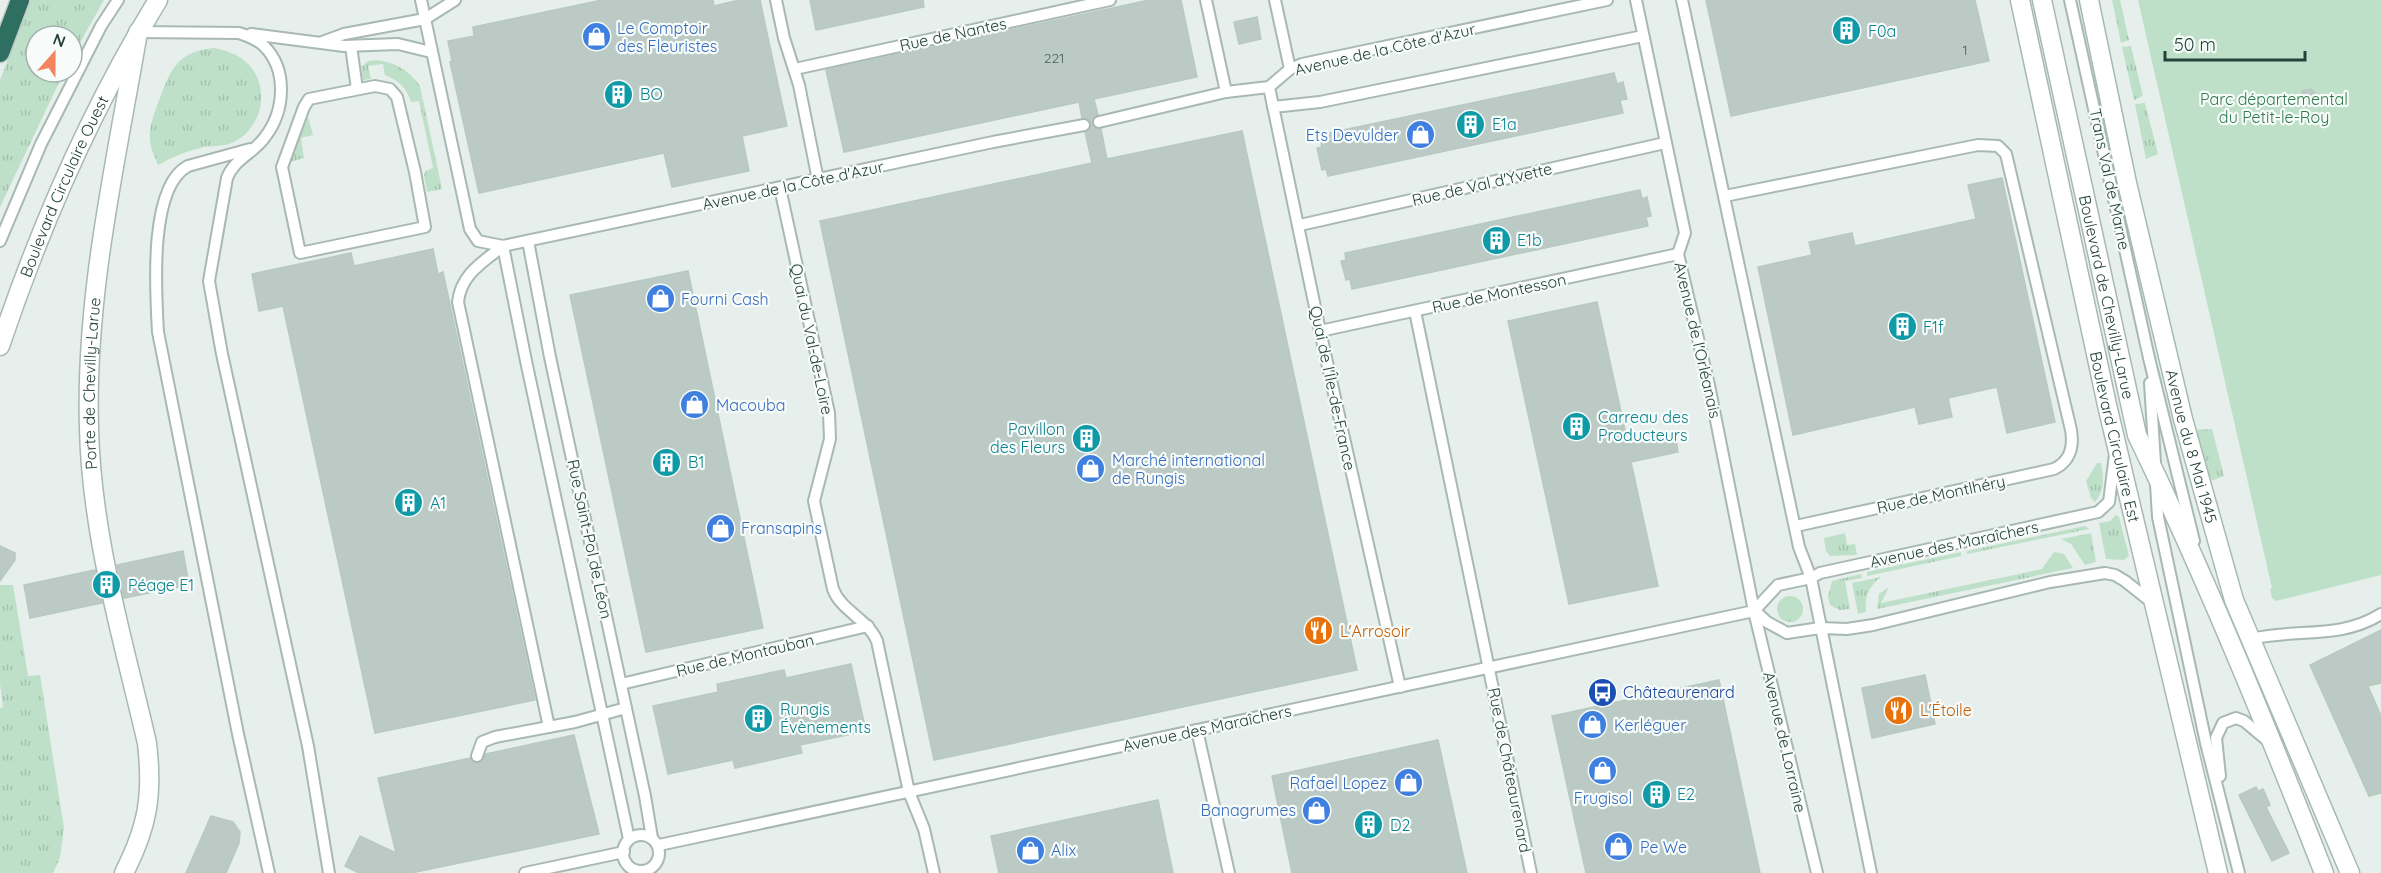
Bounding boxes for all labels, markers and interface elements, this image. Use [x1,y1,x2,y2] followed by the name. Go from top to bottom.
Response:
[898,13,1008,55] street label: Rue de Nantes
[1831,15,1863,47] building icon: F0a
[617,18,717,56] place label: Le Comptoir des Fleuristes
[1293,18,1477,80] street label: Avenue de la Côte d'Azur
[580,21,612,53] shop icon: Le Comptoir des Fleuristes
[1868,21,1896,41] place label: F0a
[24,24,84,84] north arrow
[2165,24,2304,62] scale bar
[50,29,68,51] text: N
[2174,33,2216,56] text: 50 m
[1962,41,1968,59] house number: 1
[1044,49,1064,67] house number: 221
[603,78,635,110] building icon: BO
[640,84,663,104] place label: BO
[2200,89,2348,127] park label: Parc départemental du Petit-le-Roy
[15,92,112,280] street label: Boulevard Circulaire Ouest
[2085,106,2135,252] street label: Trans Val de Marne
[1455,108,1487,140] building icon: E1a
[1492,114,1517,134] place label: E1a
[1404,119,1436,151] shop icon: Ets Devulder
[1306,125,1399,145] place label: Ets Devulder
[701,156,885,214] street label: Avenue de la Côte d'Azur
[1410,158,1554,210] street label: Rue de Val d'Yvette
[2075,193,2139,401] street label: Boulevard de Chevilly-Larue
[1480,224,1512,256] building icon: E1b
[1517,230,1542,250] place label: E1b
[1670,260,1726,420] street label: Avenue de l'Orléanais
[786,262,838,416] street label: Quai du Val-de-Loire
[1430,269,1568,317] street label: Rue de Montesson
[644,283,676,315] shop icon: Fourni Cash
[681,289,769,309] place label: Fourni Cash
[79,296,105,470] street label: Porte de Chevilly-Larue
[1306,304,1360,472] street label: Quai de l'Île-de-France
[1886,311,1918,343] building icon: F1f
[1923,317,1944,337] place label: F1f
[2086,349,2144,524] street label: Boulevard Circulaire Est
[2162,367,2222,525] street label: Avenue du 8 Mai 1945
[679,389,711,421] shop icon: Macouba
[716,395,785,415] place label: Macouba
[1598,407,1688,445] place label: Carreau des Producteurs
[1561,410,1593,442] building icon: Carreau des Producteurs
[990,419,1065,457] place label: Pavillon des Fleurs
[1070,422,1102,454] building icon: Pavillon des Fleurs
[651,446,683,478] building icon: B1
[1112,450,1265,488] place label: Marché international de Rungis
[688,452,704,472] place label: B1
[1075,453,1107,485] shop icon: Marché international de Rungis
[563,457,617,621] street label: Rue Saint-Pol de Léon
[1875,471,2007,517] street label: Rue de Montlhéry
[393,487,425,519] building icon: A1
[430,493,446,513] place label: A1
[704,512,736,544] shop icon: Fransapins
[1868,516,2040,572] street label: Avenue des Maraîchers
[741,518,822,538] place label: Fransapins
[91,569,123,601] building icon: Péage E1
[128,575,194,595] place label: Péage E1
[1303,615,1335,647] restaurant icon: L'Arrosoir
[1340,621,1410,641] place label: L'Arrosoir
[674,629,816,681] street label: Rue de Montauban
[1759,670,1811,814] street label: Avenue de Lorraine
[1586,676,1618,708] bus stop icon: Châteaurenard
[1623,682,1735,702] place label: Châteaurenard
[1484,686,1536,854] street label: Rue de Châteaurenard
[1883,694,1915,726] restaurant icon: L'Étoile
[780,699,871,737] place label: Rungis Évènements
[1121,700,1293,756] street label: Avenue des Maraîchers
[1920,700,1972,720] place label: L'Étoile
[743,702,775,734] building icon: Rungis Évènements
[1577,709,1609,741] shop icon: Kerléguer
[1614,715,1686,735] place label: Kerléguer
[1587,754,1619,786] shop icon: Frugisol
[1392,767,1424,799] shop icon: Rafael Lopez
[1289,773,1387,793] place label: Rafael Lopez
[1640,778,1672,810] building icon: E2
[1677,784,1695,804] place label: E2
[1574,788,1632,808] place label: Frugisol
[1301,794,1333,826] shop icon: Banagrumes
[1201,800,1296,820] place label: Banagrumes
[1353,809,1385,841] building icon: D2
[1390,815,1411,835] place label: D2
[1603,831,1635,863] shop icon: Pe We
[1014,834,1046,866] shop icon: Alix
[1640,837,1687,857] place label: Pe We
[1051,840,1076,860] place label: Alix

